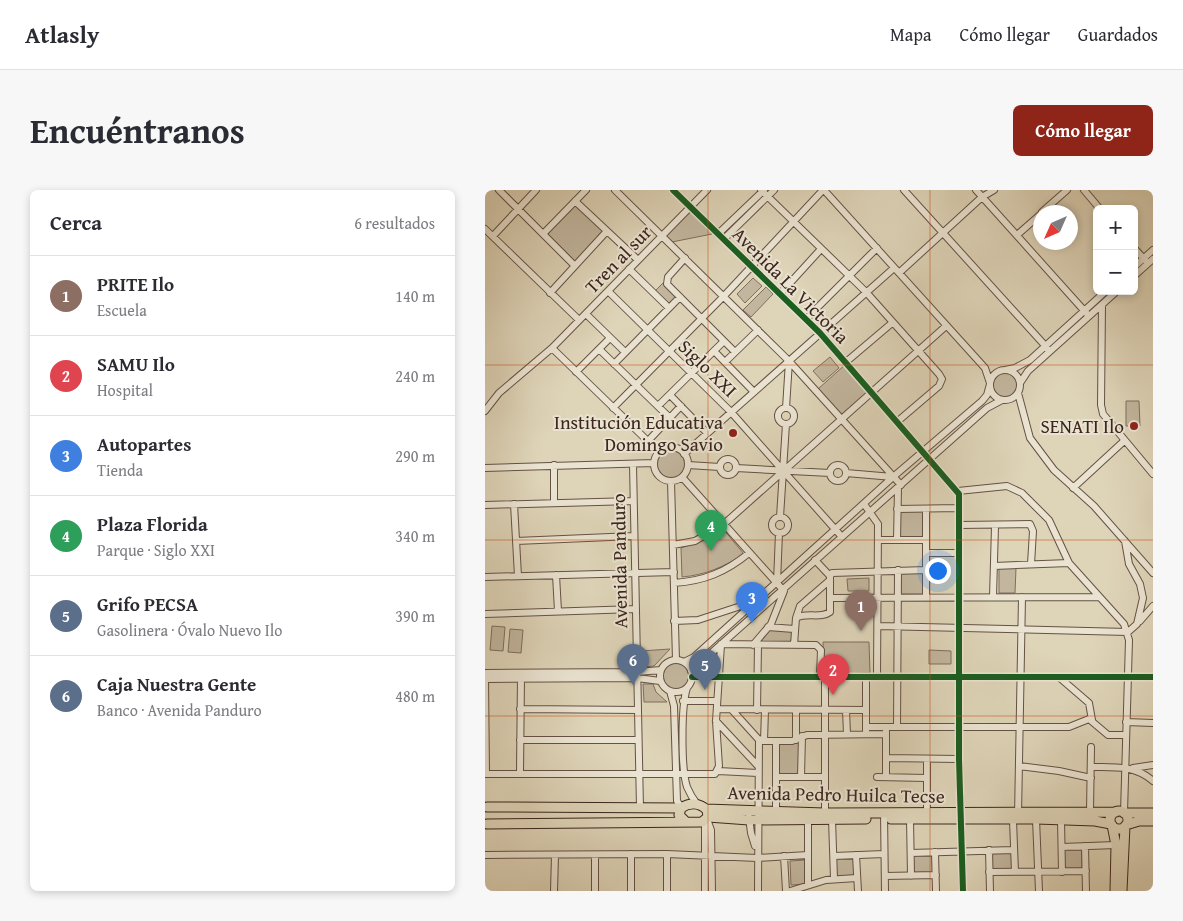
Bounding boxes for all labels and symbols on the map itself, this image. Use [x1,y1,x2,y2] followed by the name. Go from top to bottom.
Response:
[1033,205,1078,250] north arrow
[578,218,658,300] street label: Tren al sur
[726,220,856,350] street label: Avenida La Victoria
[672,333,744,403] street label: Siglo XXI
[554,408,723,458] place label: Institución Educativa Domingo Savio
[1041,412,1124,440] place label: SENATI Ilo
[1128,420,1140,432] marker: SENATI Ilo
[727,427,739,439] marker: Institución Educativa Domingo Savio
[604,493,634,629] street label: Avenida Panduro
[695,510,727,551] pin: 4
[925,558,951,584] your location
[736,582,768,623] pin: 3
[845,590,877,631] pin: 1
[617,644,649,685] pin: 6
[689,649,721,690] pin: 5
[817,654,849,695] pin: 2
[727,778,945,810] street label: Avenida Pedro Huilca Tecse

